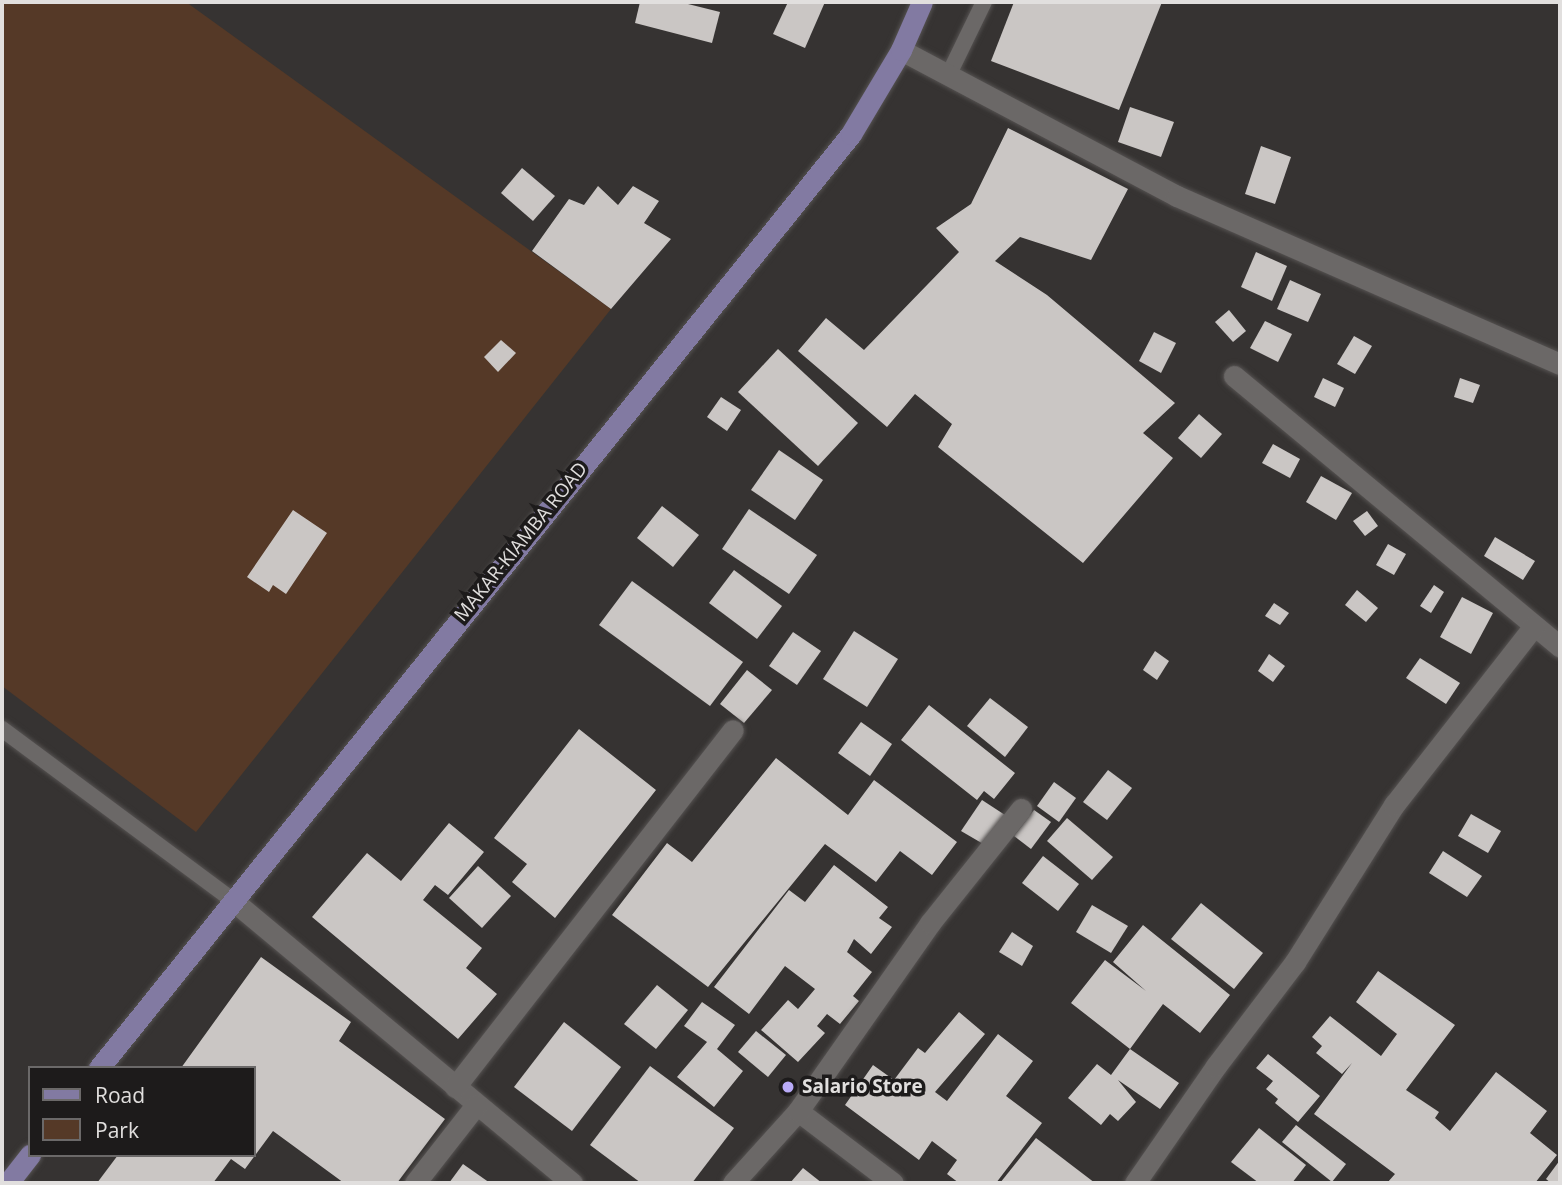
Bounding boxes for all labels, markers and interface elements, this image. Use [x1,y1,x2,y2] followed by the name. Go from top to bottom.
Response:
[450,458,592,626] street label: MAKAR-KIAMBA ROAD
[28,1066,256,1157] legend
[802,1076,923,1098] place label: Salario Store
[780,1079,796,1095] marker: Salario Store
[95,1081,145,1109] text: Road
[95,1116,139,1144] text: Park

